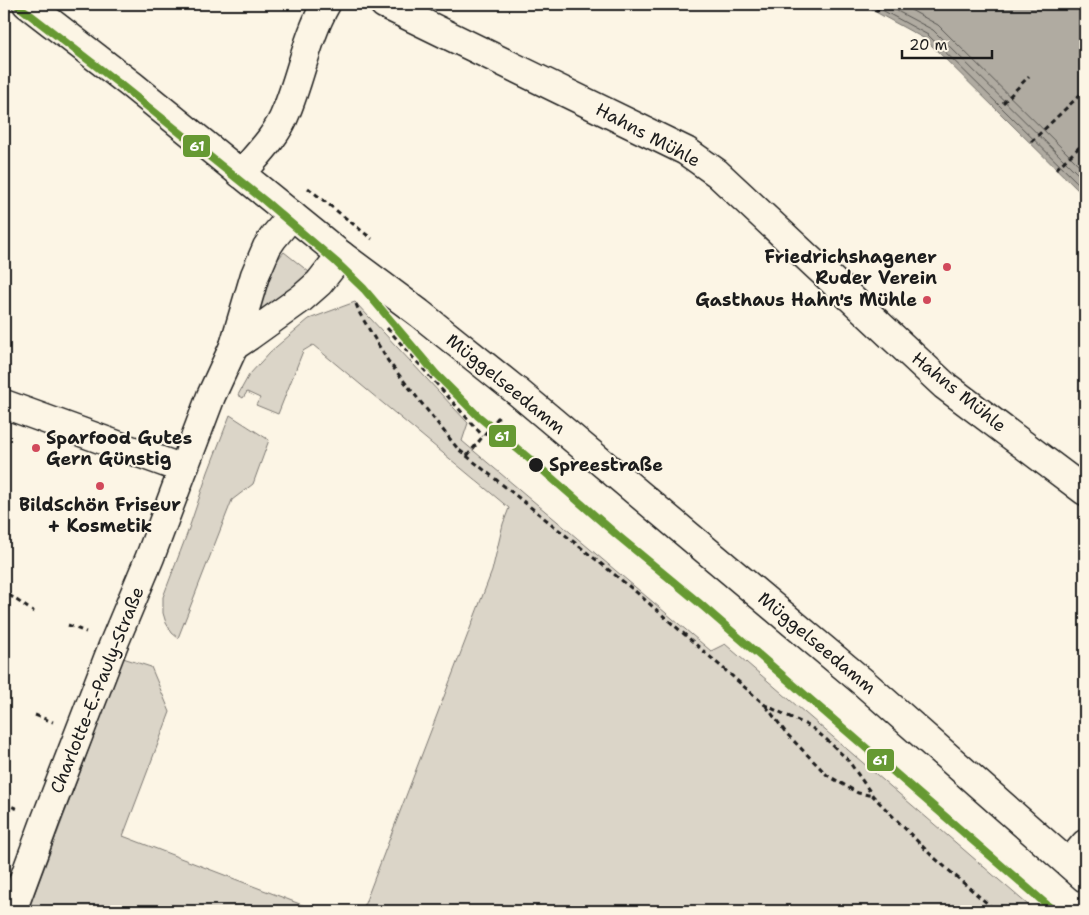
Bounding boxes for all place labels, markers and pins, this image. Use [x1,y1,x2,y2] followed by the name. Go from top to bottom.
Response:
[764,245,937,290] place label: Friedrichshagener Ruder Verein
[941,261,953,273] marker: Friedrichshagener Ruder Verein
[695,288,917,312] place label: Gasthaus Hahn's Mühle
[921,294,933,306] marker: Gasthaus Hahn's Mühle
[46,426,192,471] place label: Sparfood Gutes Gern Günstig
[30,442,42,454] marker: Sparfood Gutes Gern Günstig
[549,453,663,477] place label: Spreestraße
[527,456,545,474] marker: Spreestraße
[94,480,106,492] marker: BildSchön Friseur + Kosmetik
[19,493,181,538] place label: BildSchön Friseur + Kosmetik

